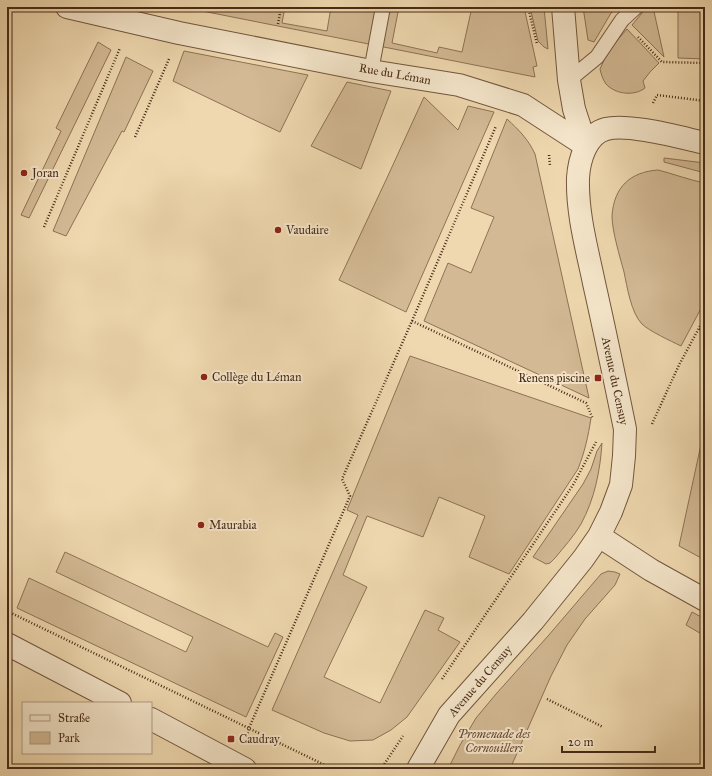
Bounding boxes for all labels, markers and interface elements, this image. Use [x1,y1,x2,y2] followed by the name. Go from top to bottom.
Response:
[358,61,433,87] street label: Rue du Léman
[30,166,59,181] place label: Joran
[19,168,29,178] marker: Joran
[285,223,329,237] place label: Vaudaire
[273,225,283,235] marker: Vaudaire
[599,335,631,427] street label: Avenue du Censuy
[212,370,302,385] place label: Collège du Léman
[518,371,590,385] place label: Renens piscine
[199,372,209,382] marker: Collège du Léman
[593,373,603,383] marker: Renens piscine
[209,518,257,532] place label: Maurabia
[196,520,206,530] marker: Maurabia
[445,642,515,720] street label: Avenue du Censuy
[22,702,152,754] legend
[58,711,90,725] text: Straße
[458,727,531,755] park label: Promenade des Cornouillers
[562,728,655,754] scale bar
[58,731,80,745] text: Park
[239,732,280,746] place label: Caudray
[226,734,236,744] marker: Caudray
[568,735,594,749] text: 20 m

